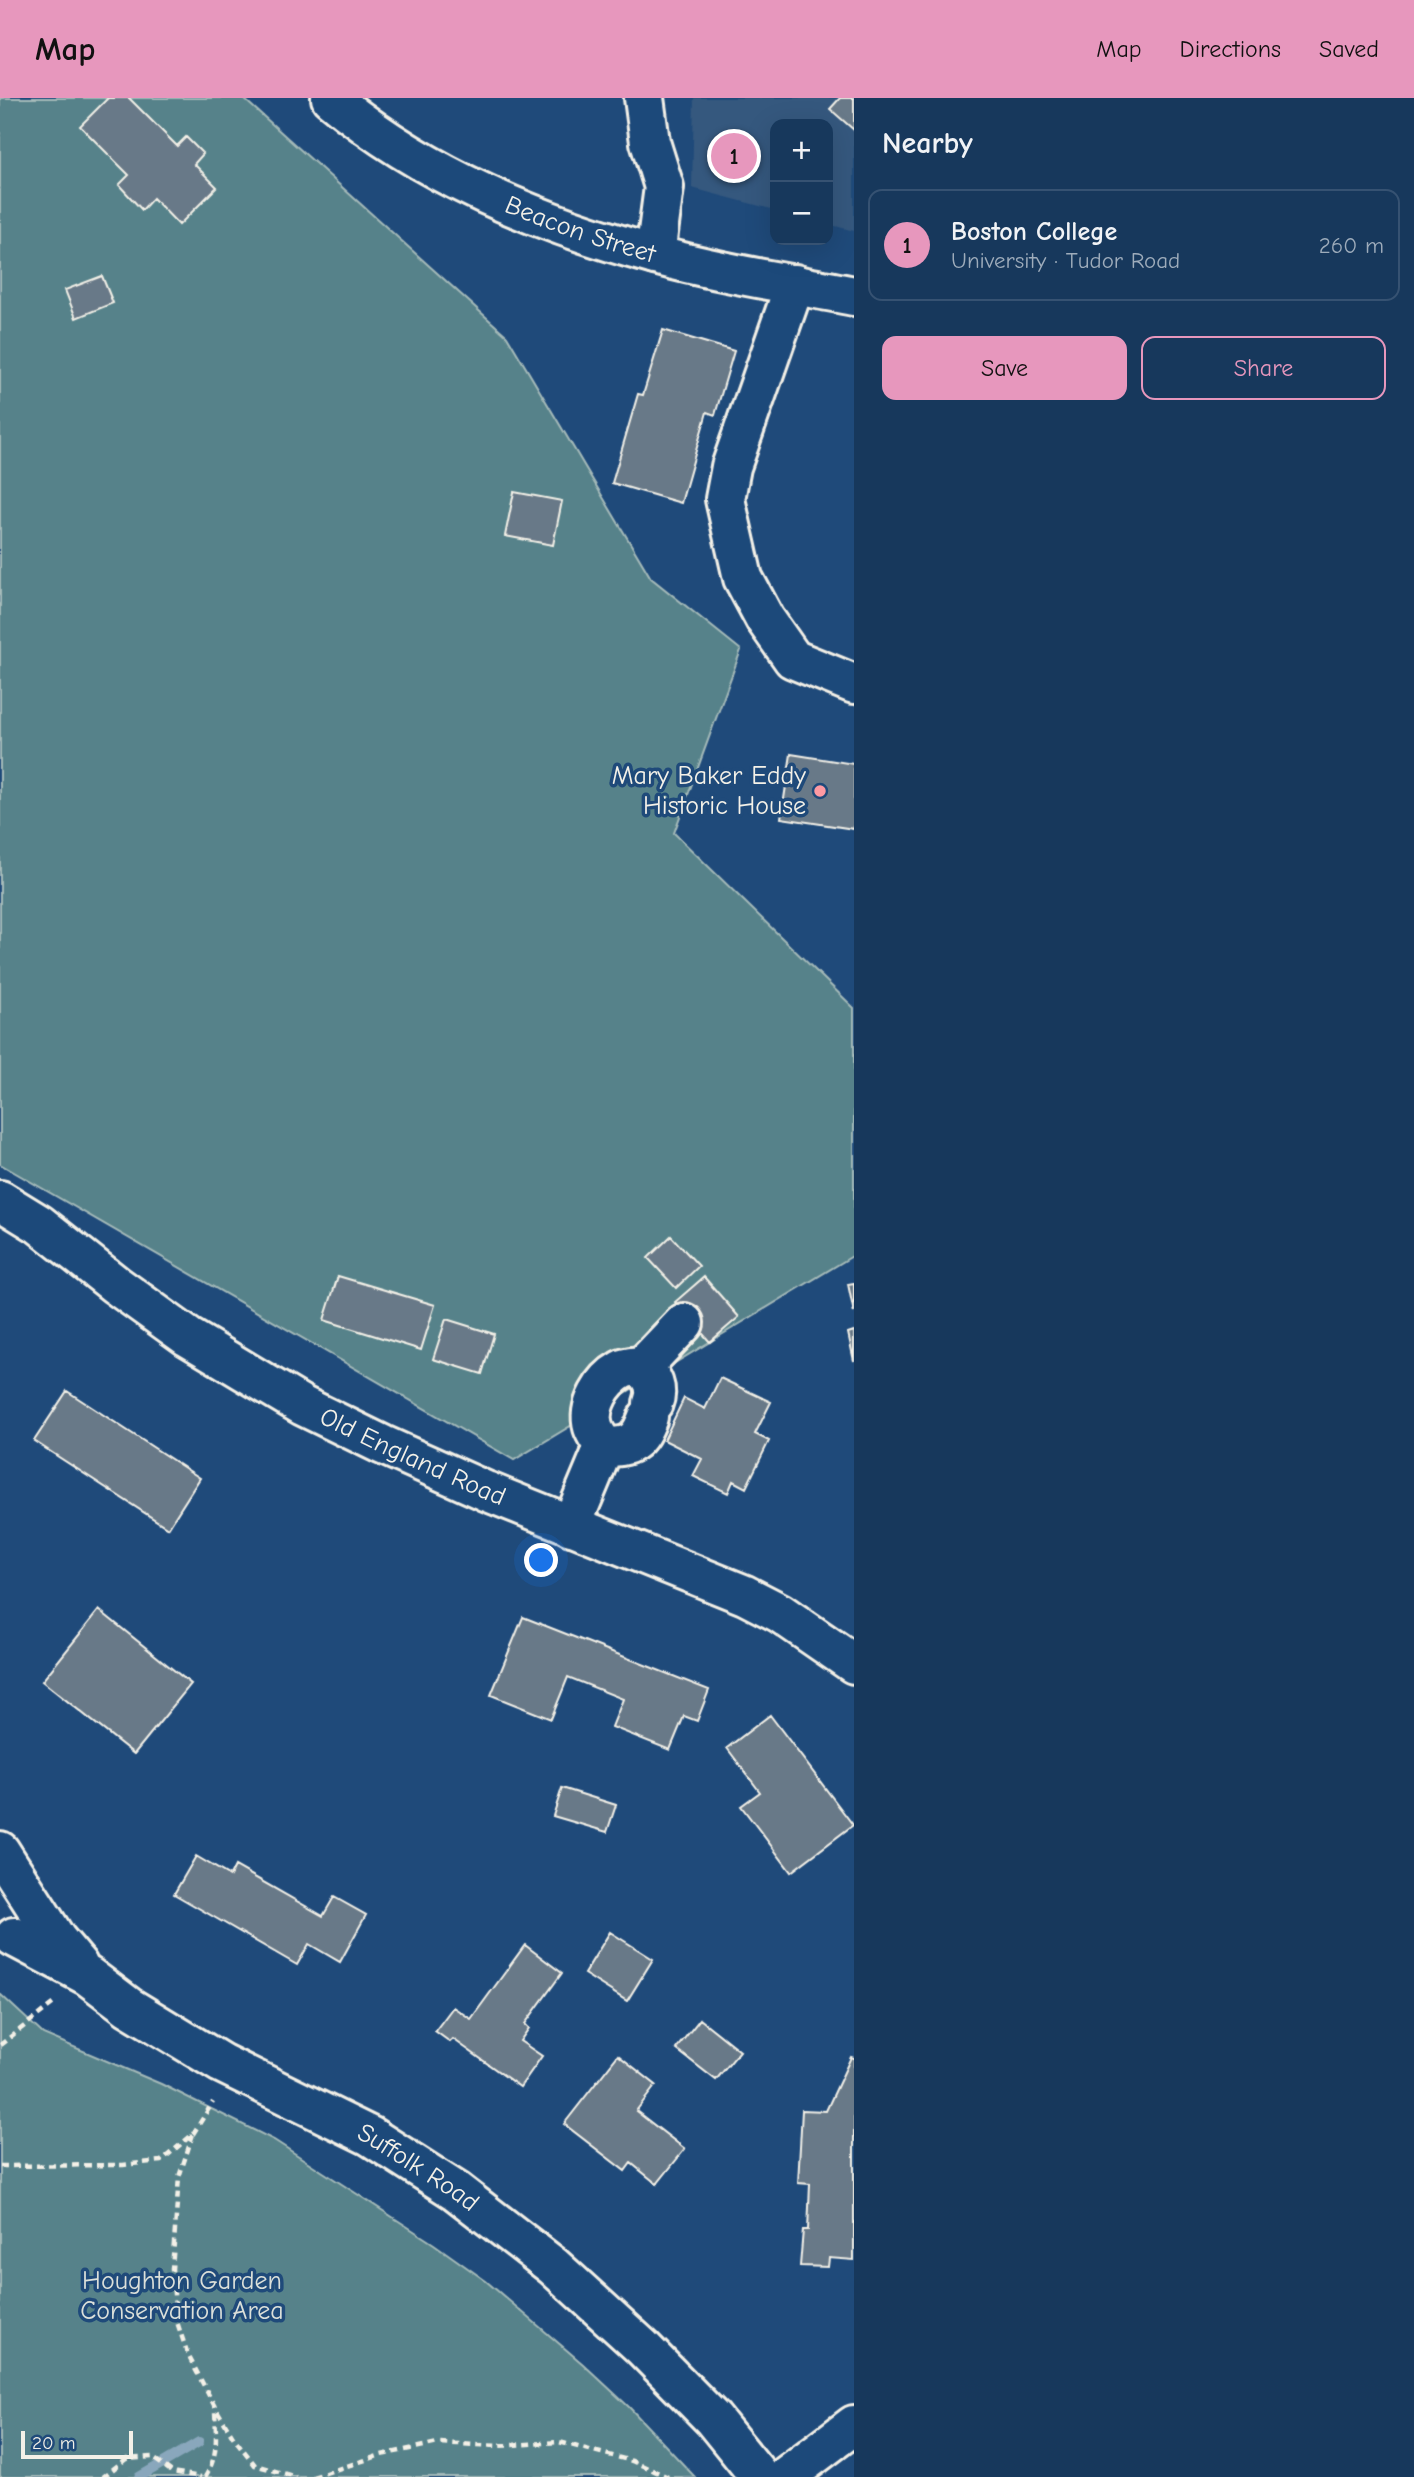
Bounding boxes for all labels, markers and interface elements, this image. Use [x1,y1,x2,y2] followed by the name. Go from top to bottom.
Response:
[35,30,96,68] text: Map
[1096,35,1142,63] text: Map
[1180,35,1281,63] text: Directions
[1319,35,1379,63] text: Saved
[770,119,833,245] map controls
[770,119,833,182] button: +
[882,126,973,161] text: Nearby
[711,130,757,182] pin: 1
[770,182,833,245] button: −
[501,190,660,270] street label: Beacon Street
[951,217,1117,247] text: Boston College
[902,232,912,259] text: 1
[1319,232,1384,259] text: 260 m
[951,247,1180,274] text: University · Tudor Road
[882,336,1127,400] button: Save
[1141,336,1386,400] button: Share
[612,761,806,821] place label: Mary Baker Eddy Historic House
[812,783,828,799] marker: Mary Baker Eddy Historic House
[315,1402,510,1512] street label: Old England Road
[524,1543,558,1577] your location
[353,2117,485,2218] street label: Suffolk Road
[80,2266,284,2326] park label: Houghton Garden Conservation Area
[21,2428,133,2460] scale bar
[32,2432,76,2454] text: 20 m

